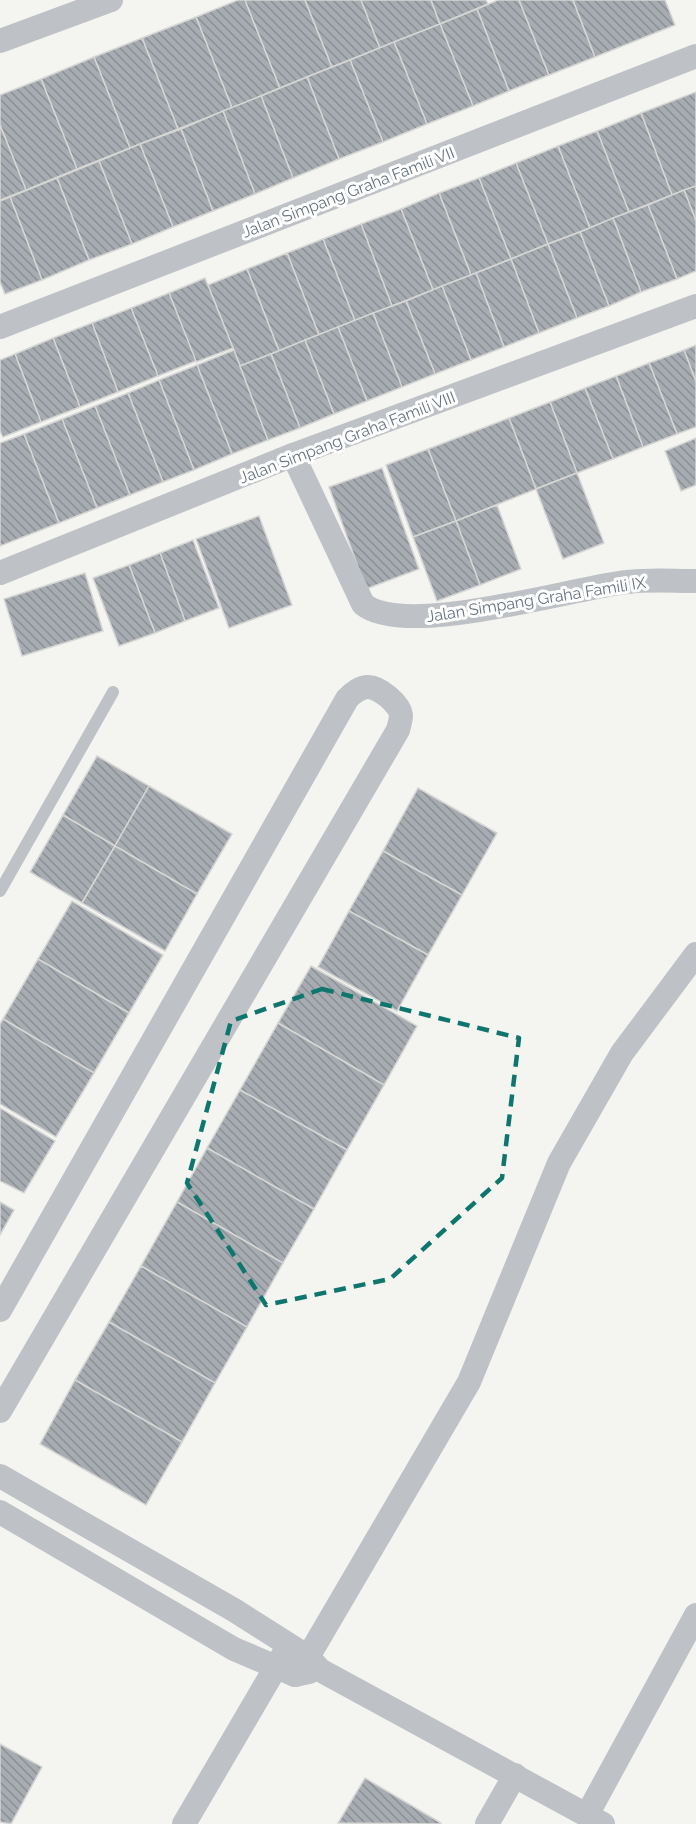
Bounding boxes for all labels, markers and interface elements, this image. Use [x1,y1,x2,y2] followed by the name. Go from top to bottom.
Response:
[239,143,457,242] street label: Jalan Simpang Graha Famili VII
[236,387,458,488] street label: Jalan Simpang Graha Famili VIII
[425,573,648,626] street label: Jalan Simpang Graha Famili IX

